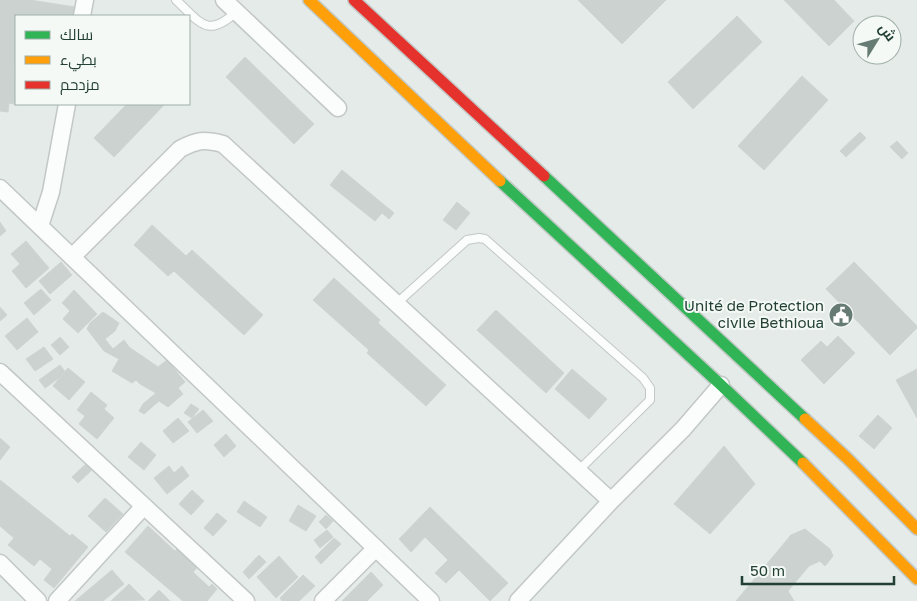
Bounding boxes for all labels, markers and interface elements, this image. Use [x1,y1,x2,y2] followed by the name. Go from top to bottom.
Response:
[15,15,190,105] legend
[852,15,902,65] north arrow
[875,20,900,45] text: ش
[60,25,93,43] text: سالك
[60,50,97,72] text: بطيء
[60,75,100,95] text: مزدحم
[684,296,824,331] place label: Unité de Protection civile Bethioua
[828,302,854,328] public building icon: Unité de Protection civile Bethioua
[742,554,894,586] scale bar
[750,561,785,579] text: 50 m

